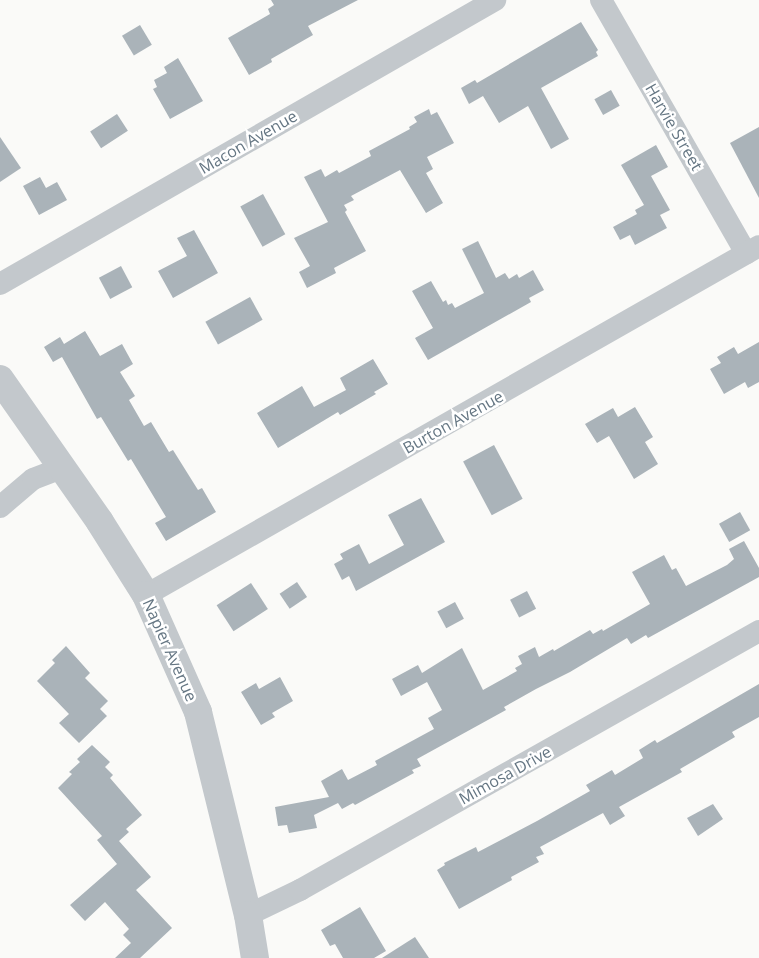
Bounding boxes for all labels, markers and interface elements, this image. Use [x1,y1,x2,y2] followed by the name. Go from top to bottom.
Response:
[641,80,707,174] street label: Harvie Street
[195,106,301,178] street label: Macon Avenue
[400,387,506,457] street label: Burton Avenue
[139,596,201,704] street label: Napier Avenue
[455,742,555,808] street label: Mimosa Drive

